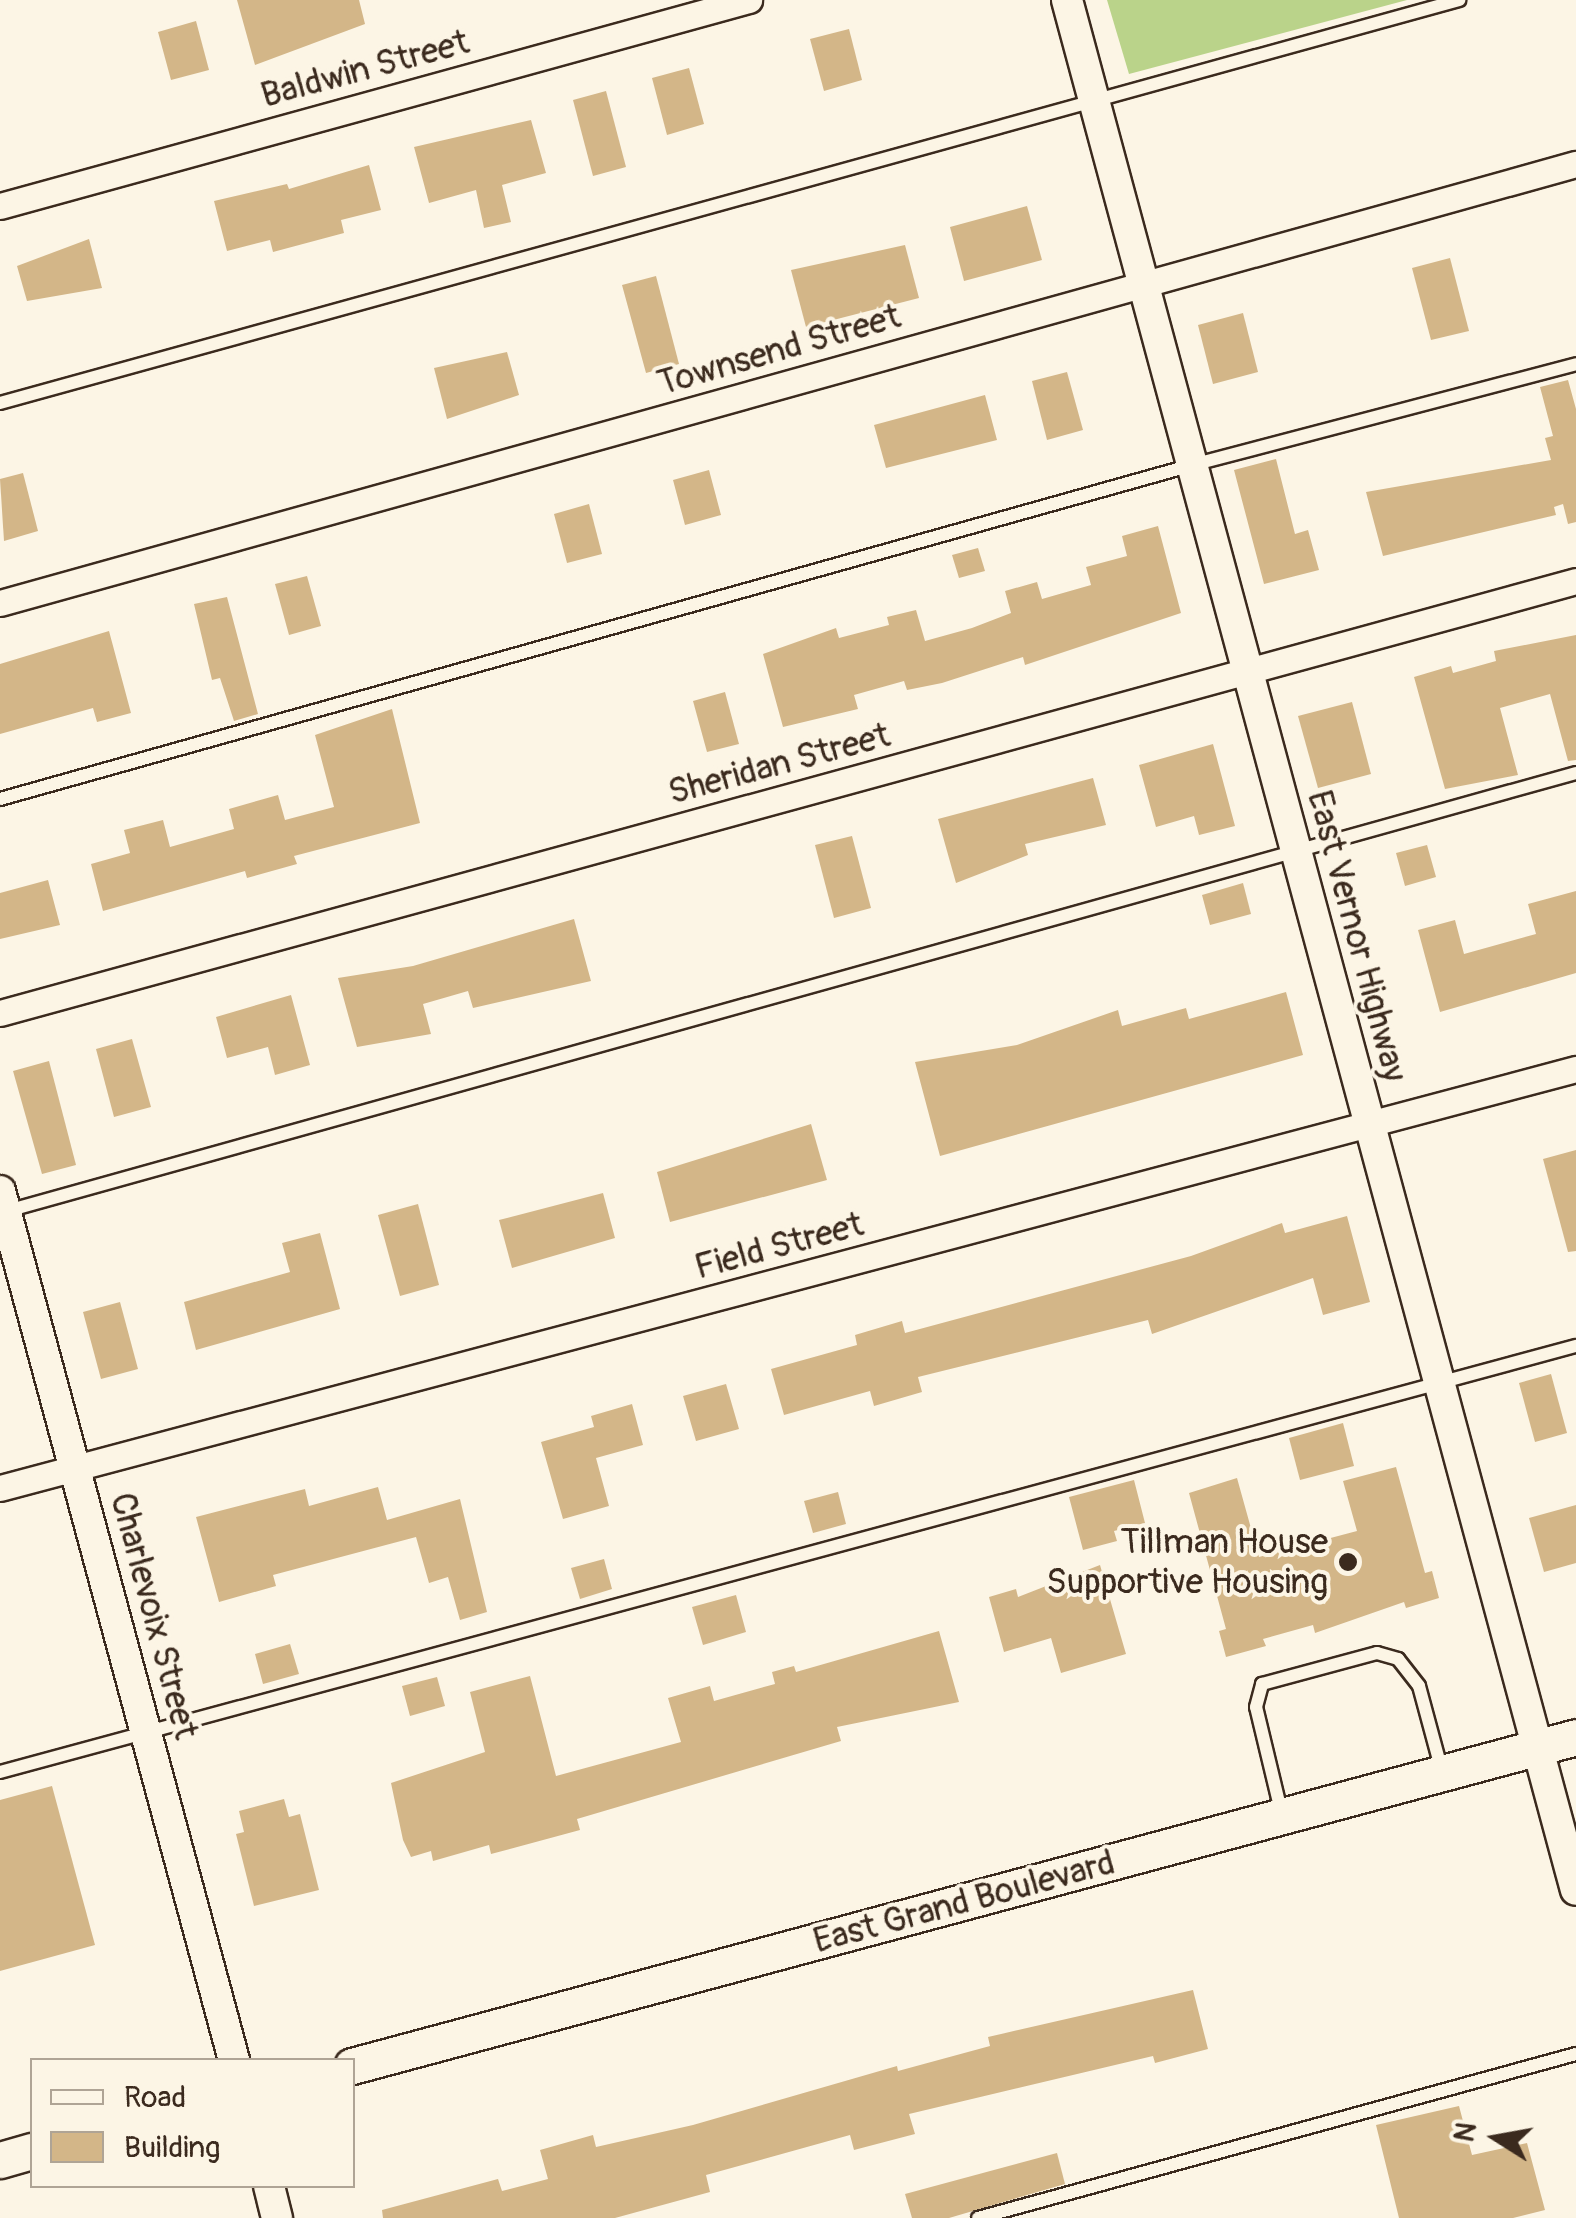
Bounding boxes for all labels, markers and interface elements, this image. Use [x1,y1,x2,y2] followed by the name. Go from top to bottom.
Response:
[257,21,473,117] street label: Baldwin Street
[653,295,905,405] street label: Townsend Street
[664,714,894,814] street label: Sheridan Street
[1298,786,1416,1086] street label: East Vernor Highway
[690,1203,868,1289] street label: Field Street
[101,1488,207,1744] street label: Charlevoix Street
[1046,1521,1328,1603] place label: Tillman House Supportive Housing
[1337,1551,1359,1573] marker: Tillman House Supportive Housing
[809,1842,1119,1962] street label: East Grand Boulevard
[30,2058,355,2188] legend
[124,2079,186,2116] text: Road
[1446,2088,1546,2188] north arrow
[1447,2120,1485,2145] text: N
[124,2129,220,2166] text: Building

